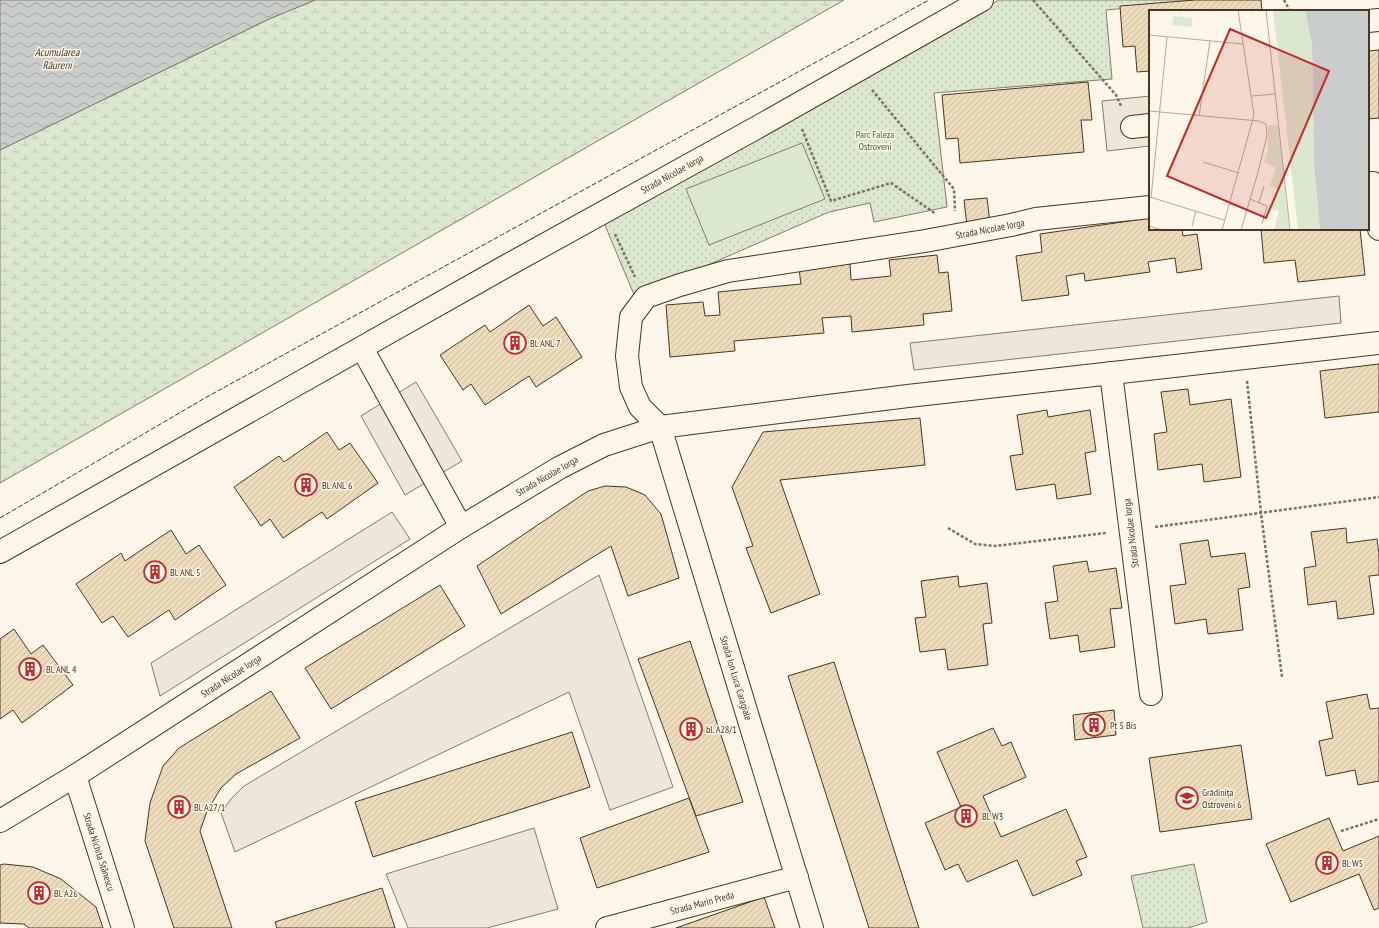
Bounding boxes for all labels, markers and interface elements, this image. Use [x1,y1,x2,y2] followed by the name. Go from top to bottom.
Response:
[1149,10,1369,230] inset map
[35,45,80,72] water label: Acumularea Râureni
[856,128,894,153] park label: Parc Faleza Ostroveni
[638,151,706,197] street label: Strada Nicolae Iorga
[955,216,1025,242] street label: Strada Nicolae Iorga
[502,330,528,356] building icon: Bl. ANL 7
[530,337,561,350] place label: Bl. ANL 7
[514,453,580,499] street label: Strada Nicolae Iorga
[293,472,319,498] building icon: Bl. ANL 6
[322,479,353,492] place label: Bl. ANL 6
[1120,498,1142,568] street label: Strada Nicolae Iorga
[142,559,168,585] building icon: Bl. ANL 5
[170,566,201,579] place label: Bl. ANL 5
[717,634,755,722] street label: Strada Ion Luca Caragiale
[198,652,264,700] street label: Strada Nicolae Iorga
[17,656,43,682] building icon: Bl. ANL 4
[46,663,77,676] place label: Bl. ANL 4
[1081,712,1107,738] building icon: Pt 5 Bis
[678,716,704,742] building icon: bl. A28/1
[1110,719,1137,732] place label: Pt 5 Bis
[706,723,737,736] place label: bl. A28/1
[1174,785,1200,811] school or university icon: Grădinița Ostroveni 6
[1202,786,1242,811] place label: Grădinița Ostroveni 6
[166,794,192,820] building icon: Bl. A27/1
[194,801,225,814] place label: Bl. A27/1
[953,803,979,829] building icon: Bl. W3
[982,810,1003,823] place label: Bl. W3
[80,811,118,893] street label: Strada Nichita Stănescu
[1314,850,1340,876] building icon: Bl. W5
[1342,857,1363,870] place label: Bl. W5
[26,880,52,906] building icon: Bl. A26
[54,887,78,900] place label: Bl. A26
[669,888,735,918] street label: Strada Marin Preda

